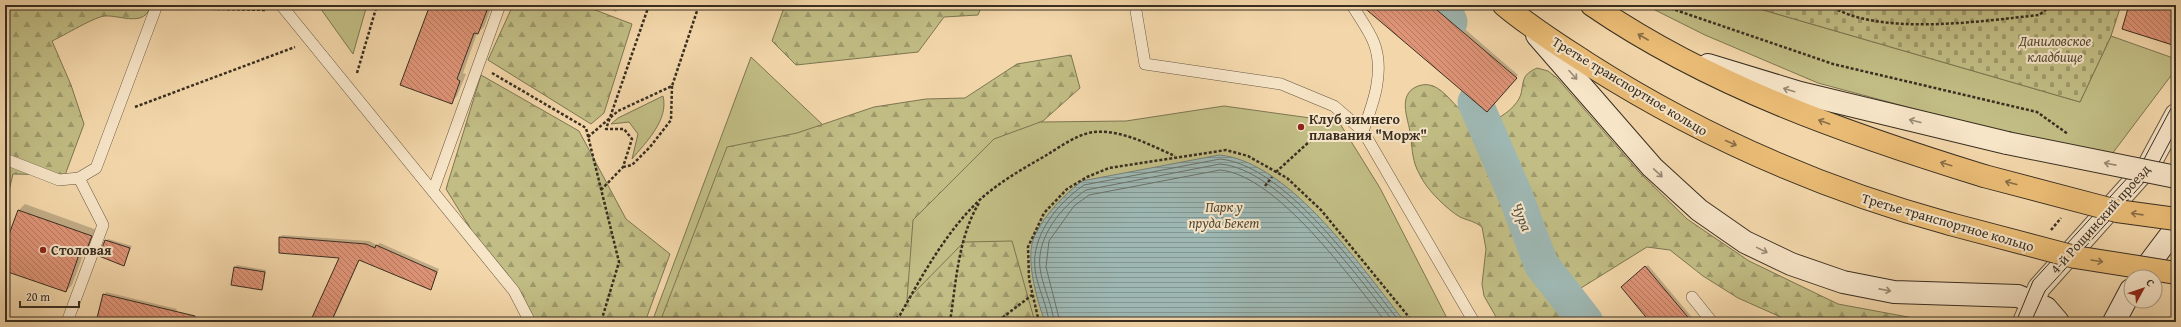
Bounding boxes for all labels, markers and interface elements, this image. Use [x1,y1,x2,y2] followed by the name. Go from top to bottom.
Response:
[1548,31,1712,141] street label: Третье транспортное кольцо
[2018,31,2091,67] park label: Даниловское кладбище
[1637,32,1649,40] one-way arrow
[1568,70,1578,80] one-way arrow
[1782,86,1795,93] one-way arrow
[1309,109,1427,145] place label: Клуб зимнего плавания "Морж"
[1909,116,1922,124] one-way arrow
[1818,117,1830,125] one-way arrow
[1296,122,1306,132] marker: Клуб зимнего плавания "Морж"
[1725,140,1737,148] one-way arrow
[2104,159,2117,167] one-way arrow
[1940,160,1953,167] one-way arrow
[2045,160,2155,278] street label: 4-й Рощинский проезд
[1653,168,1664,177] one-way arrow
[2005,179,2018,186] one-way arrow
[1859,188,2037,256] street label: Третье транспортное кольцо
[1188,197,1260,233] park label: Парк у пруда Бекет
[1507,199,1538,234] water label: Чура
[2131,210,2144,218] one-way arrow
[51,240,112,260] place label: Столовая
[38,245,48,255] marker: Столовая
[1756,247,1768,254] one-way arrow
[2090,257,2103,265] one-way arrow
[2123,269,2163,309] north arrow
[2143,275,2159,290] text: С
[20,283,79,309] scale bar
[1878,286,1891,294] one-way arrow
[26,288,50,305] text: 20 m

